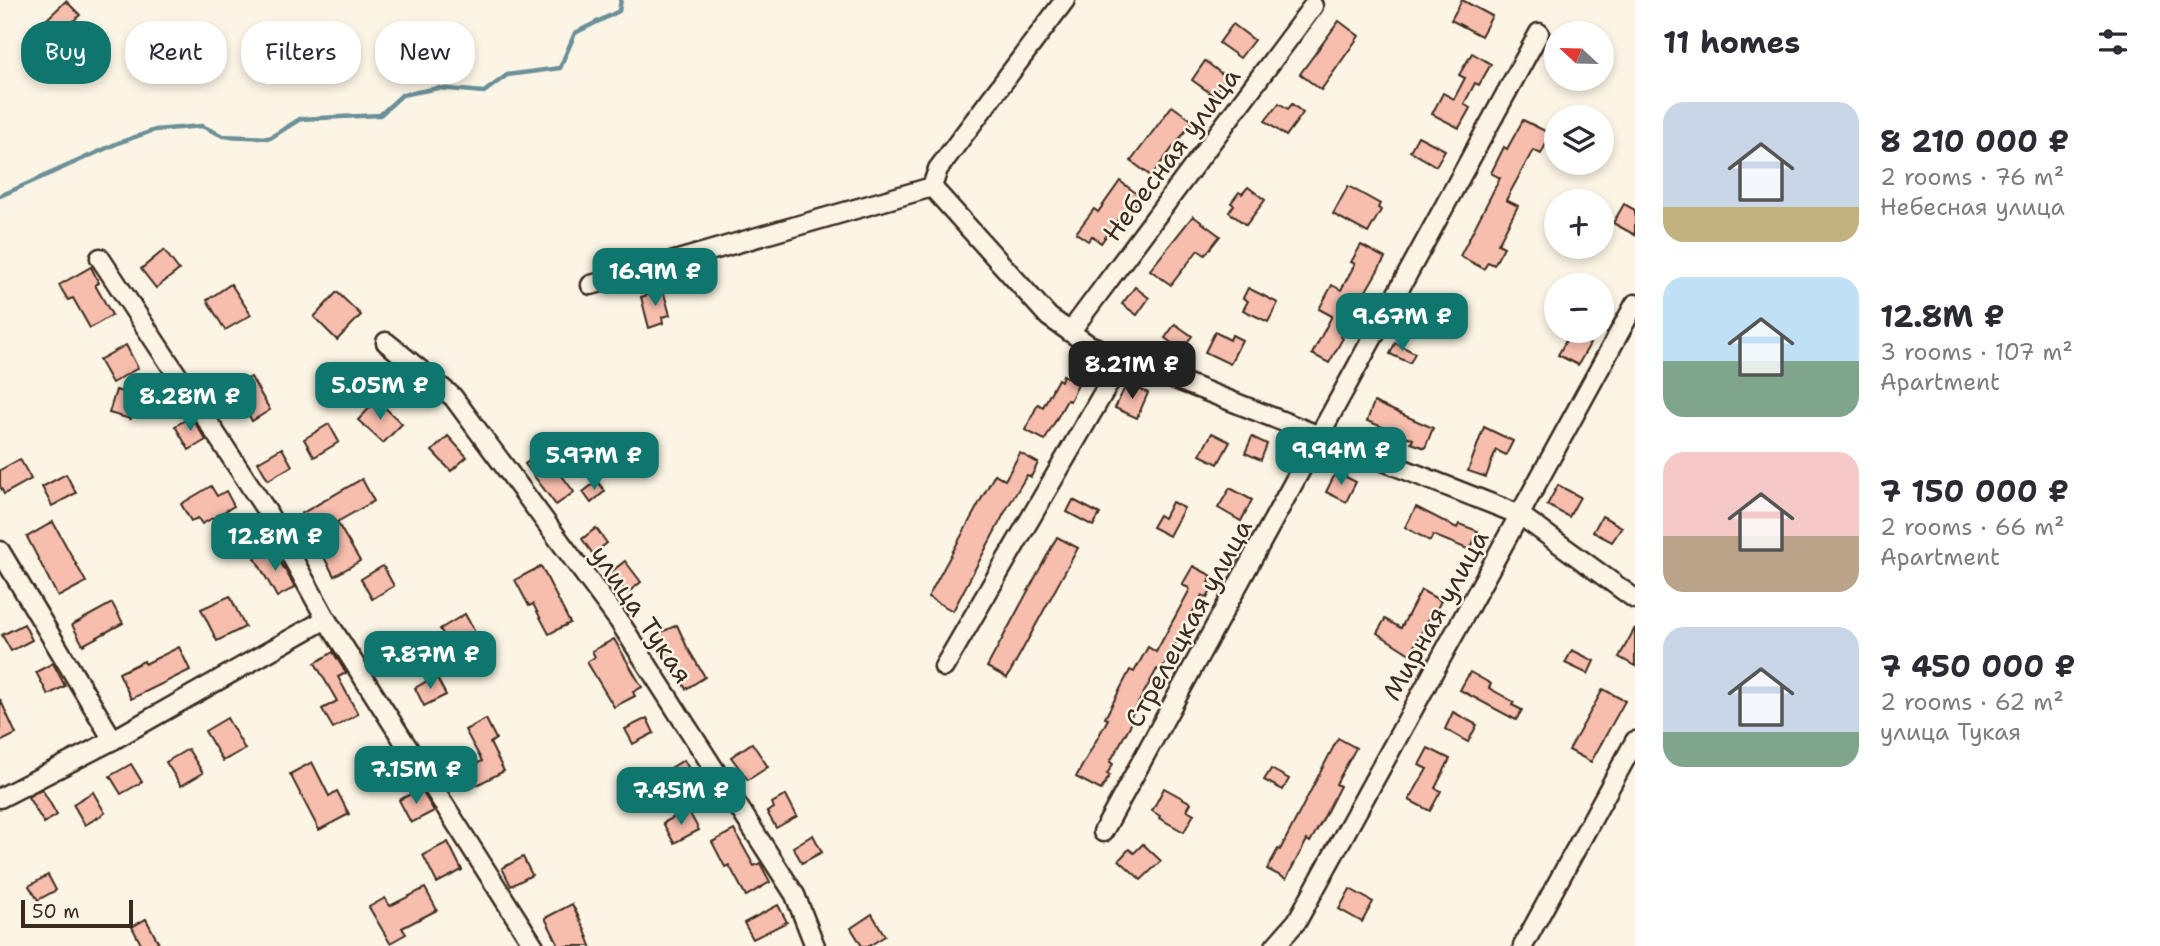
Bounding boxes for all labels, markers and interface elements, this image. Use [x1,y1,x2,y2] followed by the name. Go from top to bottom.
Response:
[21,21,111,84] chip: Buy
[125,21,227,84] chip: Rent
[241,21,361,84] chip: Filters
[375,21,475,84] chip: New
[1544,21,1614,91] north arrow
[1544,21,1614,343] map controls
[1663,22,1800,63] text: 11 homes
[2094,23,2132,61] icon: filters
[1094,60,1248,248] street label: Небесная улица
[1544,105,1614,175] button: layers
[1880,121,2069,162] text: 8 210 000 ₽
[1719,130,1803,214] icon: home
[1880,162,2064,192] text: 2 rooms · 76 m²
[1544,189,1614,259] button: +
[1880,192,2065,222] text: Небесная улица
[590,248,720,308] pin: 16.9M ₽
[609,256,701,286] text: 16.9M ₽
[1544,273,1614,343] button: −
[1337,294,1467,353] pin: 9.67M ₽
[1880,296,2005,337] text: 12.8M ₽
[1352,301,1452,331] text: 9.67M ₽
[1719,305,1803,389] icon: home
[1880,337,2073,367] text: 3 rooms · 107 m²
[1067,342,1197,401] pin: 8.21M ₽
[1085,349,1179,379] text: 8.21M ₽
[315,362,445,422] pin: 5.05M ₽
[1880,367,2000,397] text: Apartment
[331,370,429,400] text: 5.05M ₽
[125,374,255,433] pin: 8.28M ₽
[139,381,241,411] text: 8.28M ₽
[1276,428,1406,487] pin: 9.94M ₽
[529,433,659,492] pin: 5.97M ₽
[1291,435,1391,465] text: 9.94M ₽
[546,440,642,470] text: 5.97M ₽
[1880,471,2069,512] text: 7 150 000 ₽
[1719,480,1803,564] icon: home
[1880,512,2065,542] text: 2 rooms · 66 m²
[1116,513,1260,733] street label: Стрелецкая улица
[210,514,340,573] pin: 12.8M ₽
[227,521,323,551] text: 12.8M ₽
[1374,524,1496,706] street label: Мирная улица
[583,538,701,690] street label: улица Тукая
[1880,542,2000,572] text: Apartment
[365,632,495,691] pin: 7.87M ₽
[380,639,480,669] text: 7.87M ₽
[1880,646,2076,687] text: 7 450 000 ₽
[1719,655,1803,739] icon: home
[1880,687,2064,717] text: 2 rooms · 62 m²
[1880,717,2021,747] text: улица Тукая
[351,746,481,806] pin: 7.15M ₽
[370,754,462,784] text: 7.15M ₽
[616,768,746,827] pin: 7.45M ₽
[633,775,729,805] text: 7.45M ₽
[21,897,133,929] scale bar
[32,899,80,924] text: 50 m

